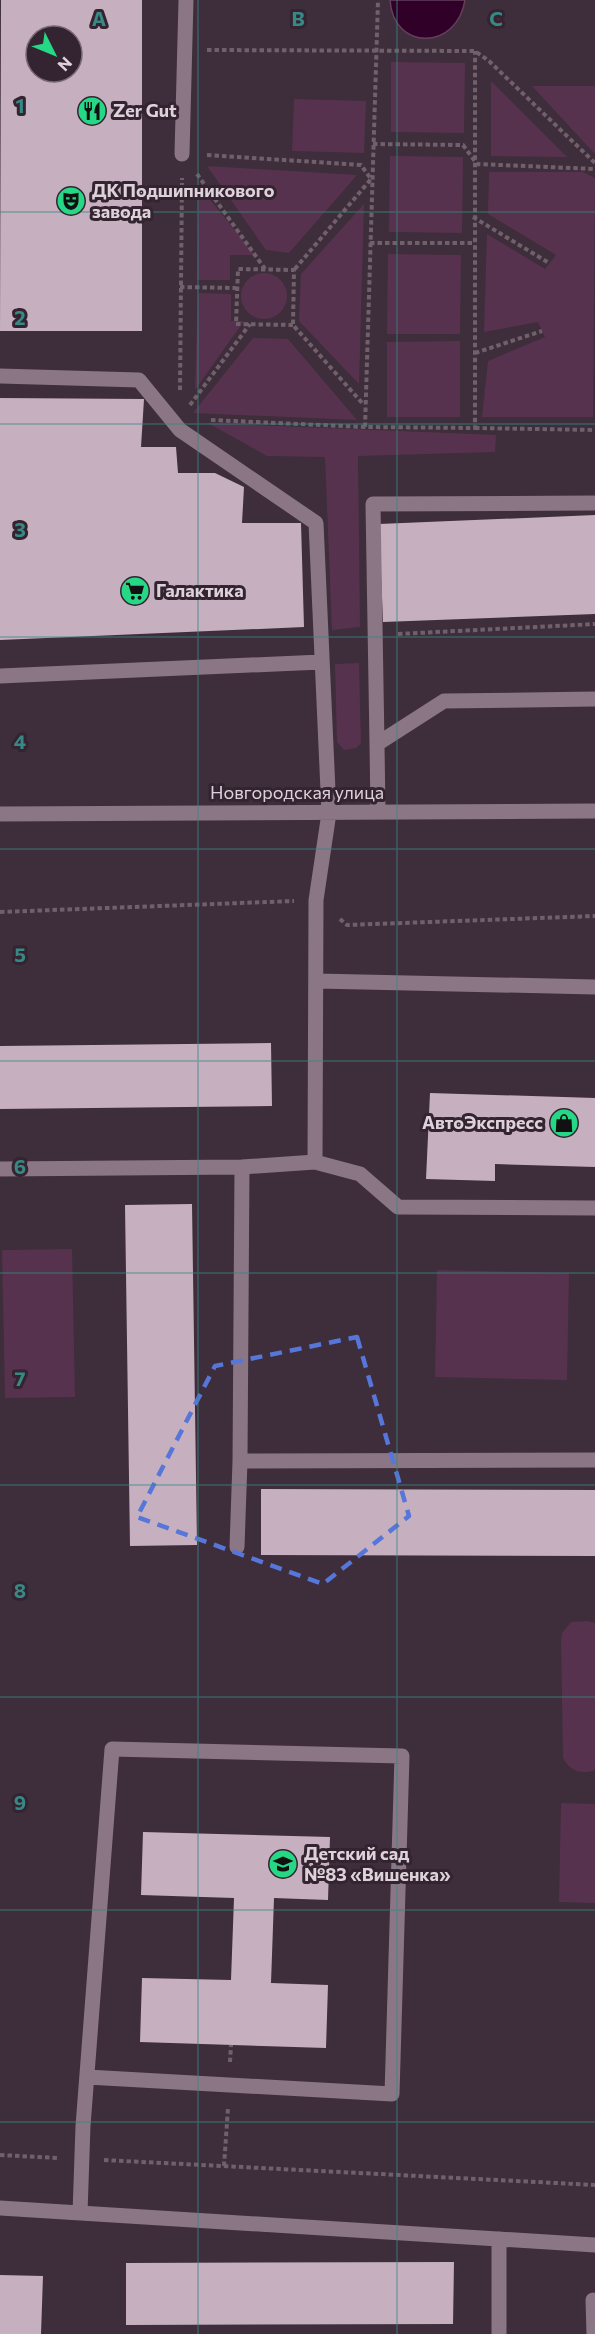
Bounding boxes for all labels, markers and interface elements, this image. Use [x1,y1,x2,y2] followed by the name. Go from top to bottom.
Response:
[92,6,106,30] text: A
[291,6,305,30] text: B
[489,6,503,30] text: C
[24,24,84,84] north arrow
[54,54,76,75] text: N
[15,93,25,117] text: 1
[76,95,108,127] restaurant icon: Zer Gut
[113,99,177,121] place label: Zer Gut
[92,179,275,222] place label: ДК Подшипникового завода
[55,185,87,217] theatre icon: ДК Подшипникового завода
[14,305,26,329] text: 2
[14,517,26,541] text: 3
[119,575,151,607] supermarket icon: Галактика
[156,579,244,601] place label: Галактика
[14,729,26,753] text: 4
[210,781,384,803] street label: Новгородская улица
[14,942,26,966] text: 5
[548,1107,580,1139] shop icon: АвтоЭкспресс
[422,1111,543,1133] place label: АвтоЭкспресс
[14,1154,26,1178] text: 6
[15,1366,26,1390] text: 7
[14,1578,26,1602] text: 8
[14,1790,26,1814] text: 9
[304,1842,451,1885] place label: Детский сад №83 «Вишенка»
[267,1848,299,1880] school or university icon: Детский сад №83 «Вишенка»

